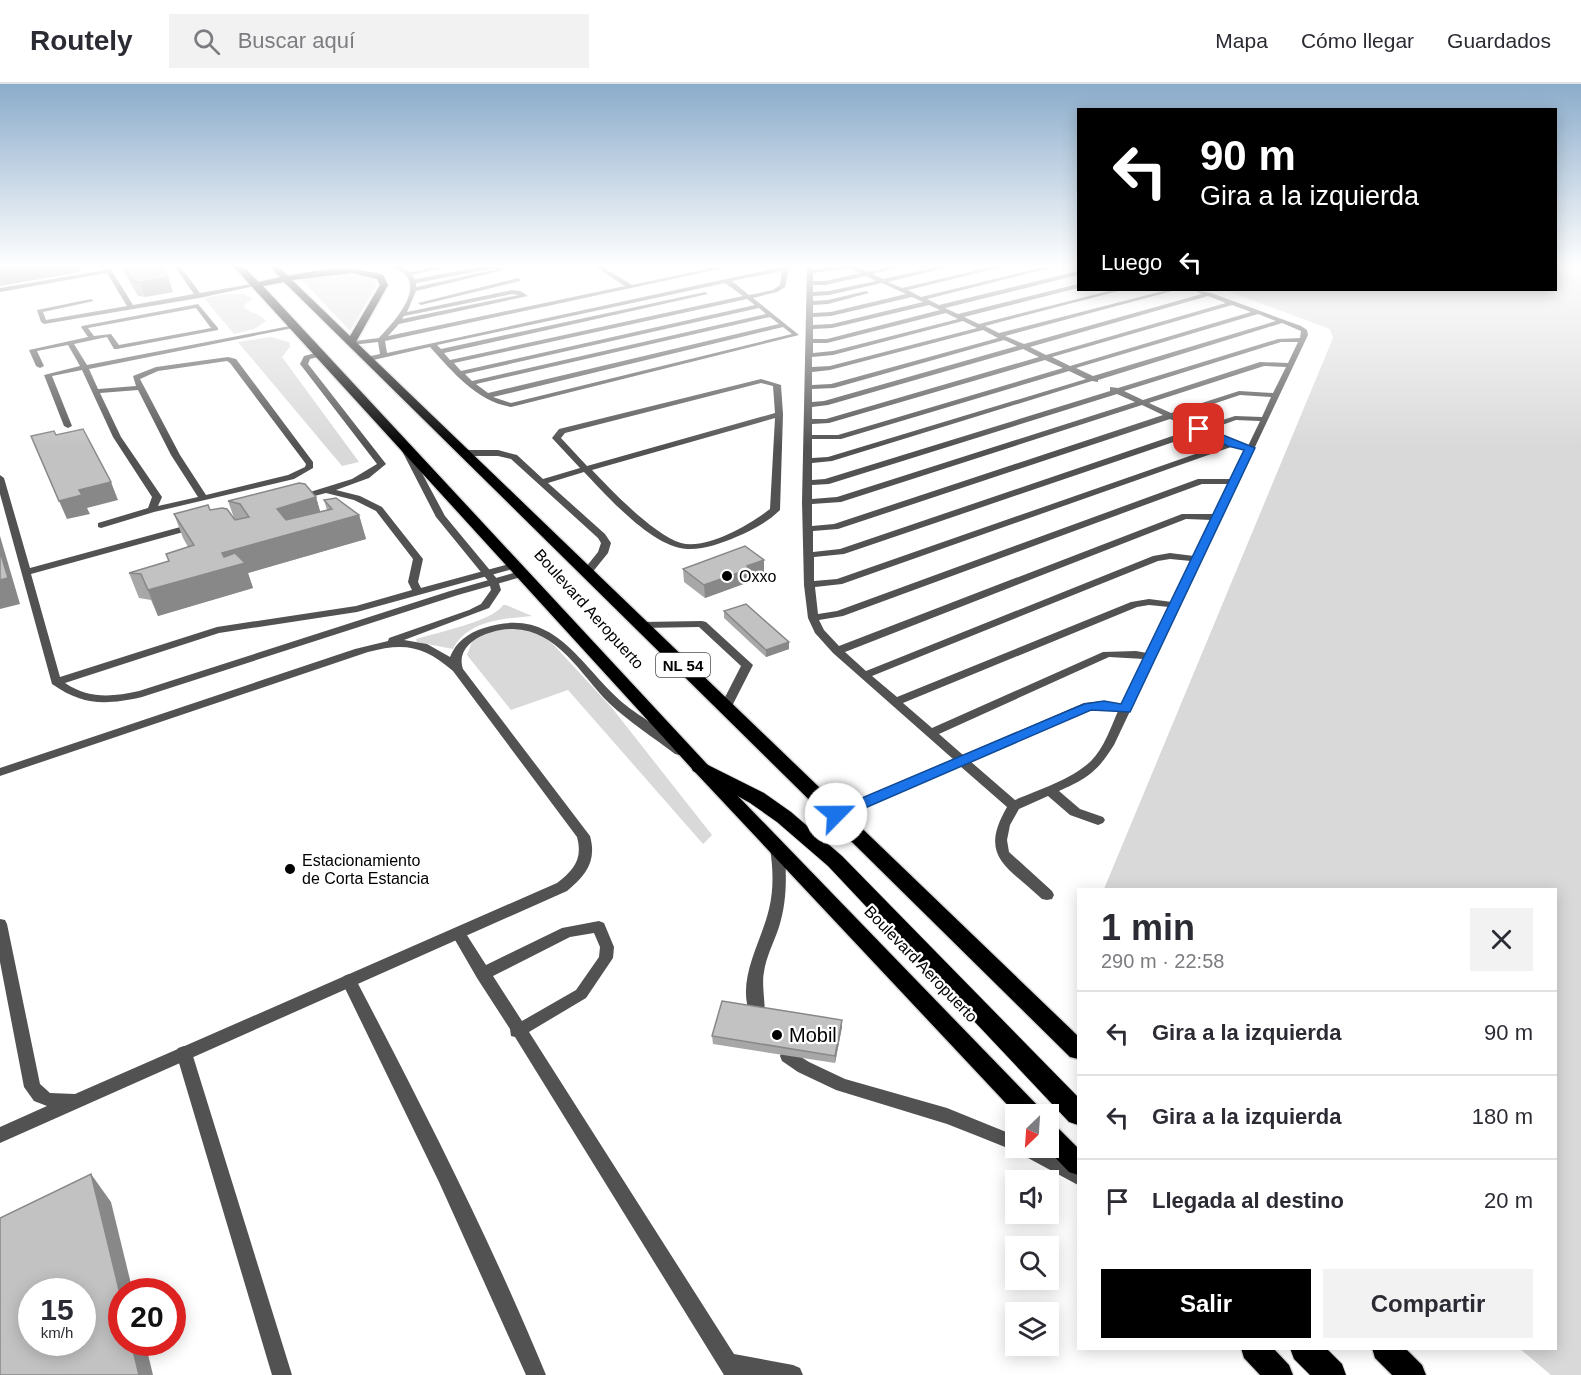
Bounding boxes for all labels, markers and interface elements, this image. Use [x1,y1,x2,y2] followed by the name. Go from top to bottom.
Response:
[169,14,589,68] search box
[30,25,133,56] text: Routely
[190,25,223,58] icon: search
[238,28,355,53] text: Buscar aquí
[1215,29,1268,52] text: Mapa
[1301,29,1414,52] text: Cómo llegar
[1447,29,1551,52] text: Guardados
[1101,132,1179,210] icon: left
[1200,132,1296,179] text: 90 m
[1200,181,1419,211] text: Gira a la izquierda
[1174,246,1207,279] icon: left
[1101,250,1162,275] text: Luego
[1173,403,1224,454] pin
[1182,412,1215,445] icon: arrive
[531,546,647,672] street label: Boulevard Aeropuerto
[739,568,776,585] place label: Oxxo
[720,569,734,583] marker: Oxxo
[656,653,710,677] road number: NL 54
[804,782,868,846] position arrow
[302,852,429,887] place label: Estacionamiento de Corta Estancia
[283,862,297,876] marker: Estacionamiento de Corta Estancia
[861,902,981,1026] street label: Boulevard Aeropuerto
[1101,907,1195,948] text: 1 min
[1470,908,1533,971] button: close
[1101,950,1224,972] text: 290 m · 22:58
[1101,1017,1134,1050] icon: left
[1152,1020,1342,1045] text: Gira a la izquierda
[1484,1020,1533,1045] text: 90 m
[789,1024,837,1046] place label: Mobil
[770,1028,784,1042] marker: Mobil
[1101,1101,1134,1134] icon: left
[1005,1104,1059,1158] north arrow
[1005,1104,1059,1356] map controls
[1152,1104,1342,1129] text: Gira a la izquierda
[1472,1104,1533,1129] text: 180 m
[1005,1170,1059,1224] button: sound
[1101,1185,1134,1218] icon: arrive
[1152,1188,1344,1213] text: Llegada al destino
[1484,1188,1533,1213] text: 20 m
[1005,1236,1059,1290] button: search
[1101,1269,1311,1338] button: Salir
[1323,1269,1533,1338] button: Compartir
[108,1278,186,1356] speed limit sign: 20
[40,1293,74,1326] text: 15
[1005,1302,1059,1356] button: layers
[41,1324,73,1341] text: km/h

